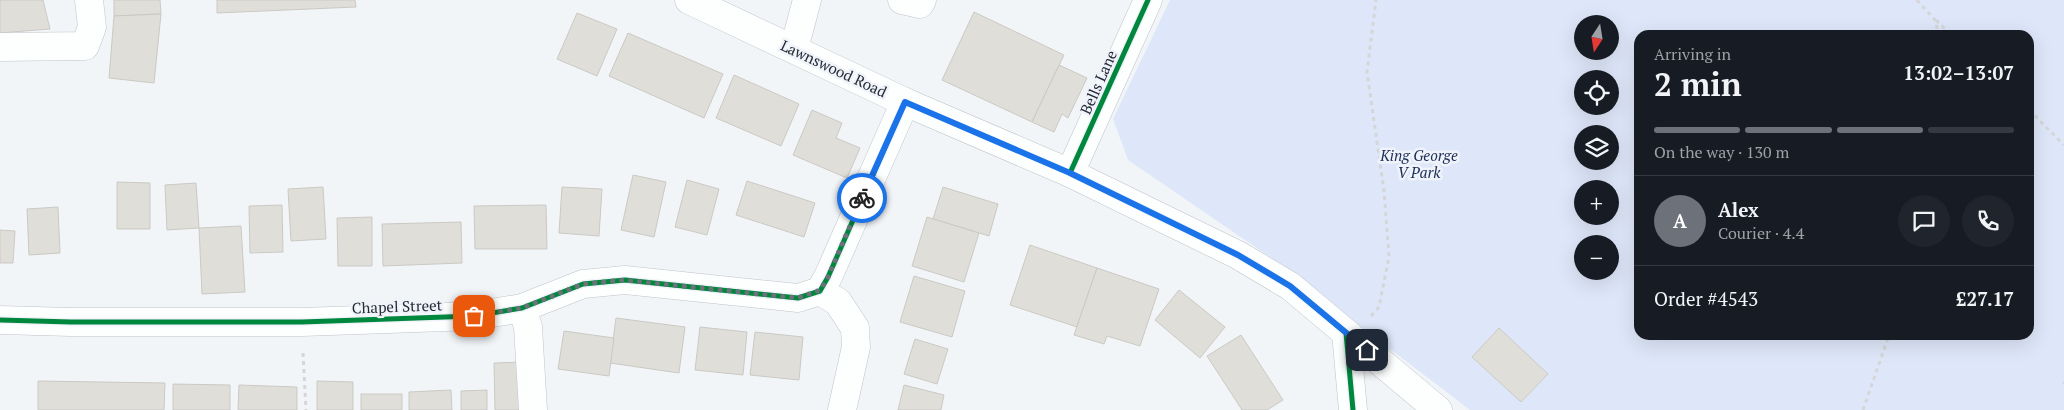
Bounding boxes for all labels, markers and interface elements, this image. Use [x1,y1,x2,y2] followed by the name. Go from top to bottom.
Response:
[1574,15,1619,60] north arrow
[1574,15,1619,280] map controls
[778,35,890,101] street label: Lawnswood Road
[1654,43,1731,65] text: Arriving in
[1075,47,1121,117] street label: Bells Lane
[1903,60,2014,85] text: 13:02–13:07
[1654,63,1742,105] text: 2 min
[1574,70,1619,115] button: locate
[1574,125,1619,170] button: layers
[1654,141,1789,163] text: On the way · 130 m
[1379,145,1458,182] park label: King George V Park
[837,173,887,223] courier
[1574,180,1619,225] button: +
[848,184,876,212] icon: bike
[1898,195,1950,247] button: chat
[1962,195,2014,247] button: phone
[1718,197,1759,222] text: Alex
[1673,208,1687,233] text: A
[1718,222,1804,244] text: Courier · 4.4
[1574,235,1619,280] button: −
[1654,286,1758,311] text: Order #4543
[1956,286,2014,311] text: £27.17
[352,294,443,318] street label: Chapel Street
[453,295,495,337] pin
[460,302,488,330] icon: bag
[1346,329,1388,371] pin
[1353,336,1381,364] icon: home

